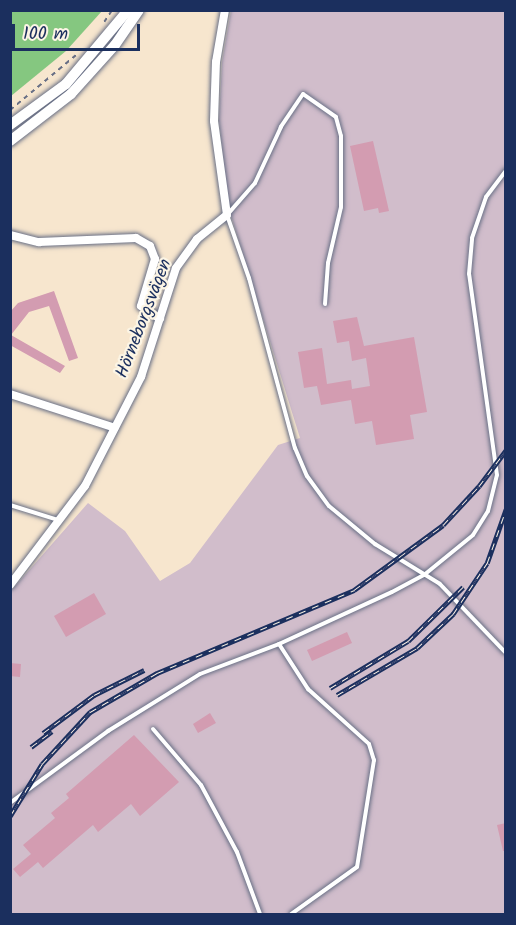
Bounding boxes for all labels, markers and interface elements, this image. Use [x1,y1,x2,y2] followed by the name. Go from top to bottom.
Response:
[15,12,142,50] scale bar
[23,20,68,49] text: 100 m
[112,256,178,382] street label: Hörneborgsvägen

